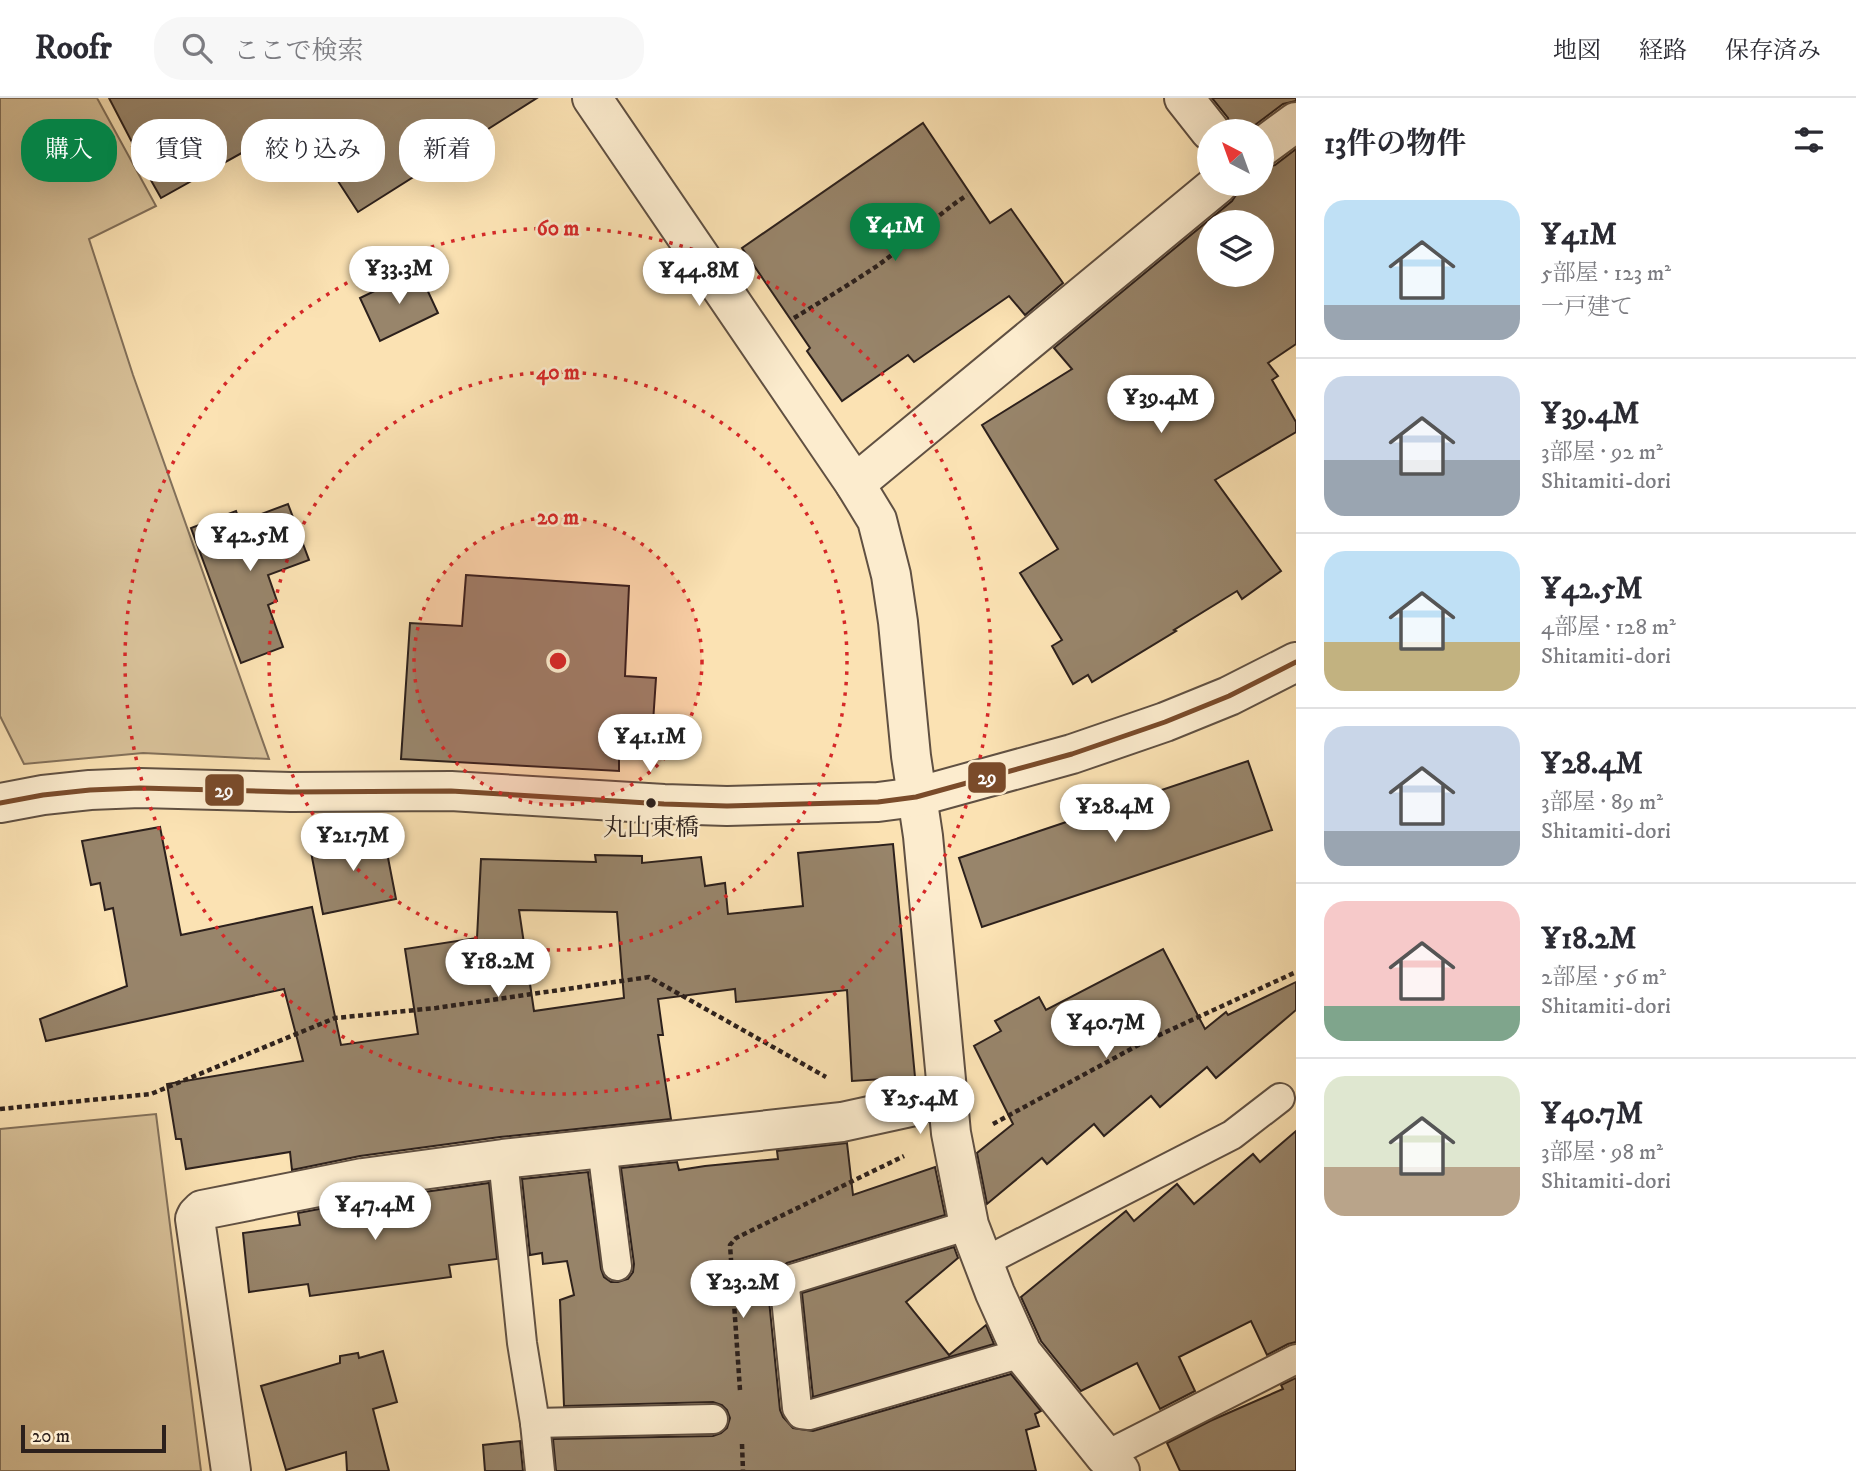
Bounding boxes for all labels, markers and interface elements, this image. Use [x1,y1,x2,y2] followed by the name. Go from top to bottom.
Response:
[154,17,644,80] search box
[35,28,112,69] text: Roofr
[178,29,216,67] icon: search
[234,35,364,68] text: ここで検索
[1553,36,1601,66] text: 地図
[1639,36,1687,66] text: 経路
[1725,36,1821,66] text: 保存済み
[21,119,117,182] chip: 購入
[131,119,227,182] chip: 賃貸
[241,119,385,182] chip: 絞り込み
[399,119,495,182] chip: 新着
[1197,119,1274,196] north arrow
[1197,119,1274,287] map controls
[1790,121,1828,159] icon: filters
[1324,126,1466,163] text: 13件の物件
[854,204,936,263] pin: ¥41M
[1197,210,1274,287] button: layers
[866,211,924,240] text: ¥41M
[537,216,579,242] text: 60 m
[1541,217,1617,254] text: ¥41M
[1380,228,1464,312] icon: home
[342,246,456,306] pin: ¥33.3M
[642,248,756,308] pin: ¥44.8M
[365,254,433,283] text: ¥33.3M
[659,256,739,285] text: ¥44.8M
[1541,259,1671,288] text: 5部屋 · 123 m²
[1541,293,1633,322] text: 一戸建て
[536,360,580,386] text: 40 m
[1104,376,1218,435] pin: ¥39.4M
[1123,383,1199,412] text: ¥39.4M
[1541,396,1639,433] text: ¥39.4M
[1380,404,1464,488] icon: home
[1541,438,1663,467] text: 3部屋 · 92 m²
[1541,467,1671,496] text: Shitamiti-dori
[537,505,579,531] text: 20 m
[193,514,307,573] pin: ¥42.5M
[211,521,289,550] text: ¥42.5M
[1541,571,1643,608] text: ¥42.5M
[1380,579,1464,663] icon: home
[1541,613,1676,642] text: 4部屋 · 128 m²
[1541,642,1671,671] text: Shitamiti-dori
[546,649,570,673] centre of rings
[593,714,707,774] pin: ¥41.1M
[614,722,686,751] text: ¥41.1M
[1541,746,1643,783] text: ¥28.4M
[1380,754,1464,838] icon: home
[967,761,1007,794] line badge: 29
[978,767,996,790] text: 29
[204,773,245,807] line badge: 29
[215,780,233,803] text: 29
[1058,784,1172,844] pin: ¥28.4M
[1541,788,1663,817] text: 3部屋 · 89 m²
[1076,792,1154,821] text: ¥28.4M
[644,796,658,810] marker: 丸山東橋
[603,813,699,843] place label: 丸山東橋
[296,814,410,873] pin: ¥21.7M
[1541,817,1671,846] text: Shitamiti-dori
[317,821,389,850] text: ¥21.7M
[1541,921,1636,958] text: ¥18.2M
[1380,929,1464,1013] icon: home
[441,940,555,999] pin: ¥18.2M
[461,947,535,976] text: ¥18.2M
[1541,963,1666,992] text: 2部屋 · 56 m²
[1541,992,1671,1021] text: Shitamiti-dori
[1049,1000,1163,1060] pin: ¥40.7M
[1067,1008,1145,1037] text: ¥40.7M
[863,1076,977,1136] pin: ¥25.4M
[881,1084,959,1113] text: ¥25.4M
[1541,1096,1643,1133] text: ¥40.7M
[1380,1104,1464,1188] icon: home
[1541,1138,1663,1167] text: 3部屋 · 98 m²
[1541,1167,1671,1196] text: Shitamiti-dori
[318,1182,432,1242] pin: ¥47.4M
[335,1190,415,1219] text: ¥47.4M
[686,1260,800,1320] pin: ¥23.2M
[706,1268,780,1297] text: ¥23.2M
[21,1422,166,1454] scale bar
[32,1425,70,1448] text: 20 m

